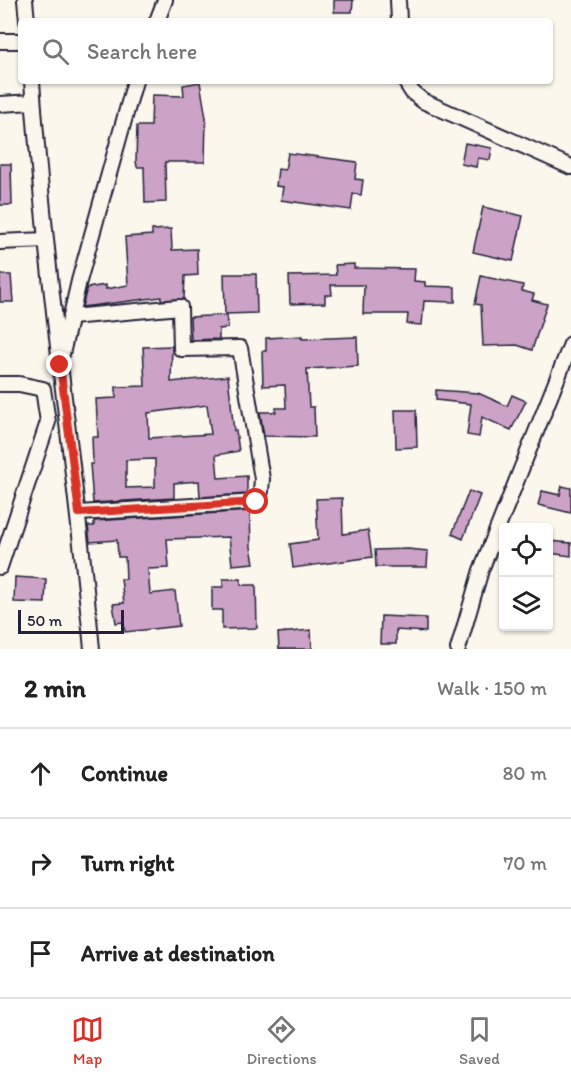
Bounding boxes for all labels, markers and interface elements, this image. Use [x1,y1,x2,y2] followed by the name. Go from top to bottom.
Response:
[18,18,553,84] search box
[39,35,72,68] icon: search
[87,38,197,65] text: Search here
[46,351,72,377] route end
[242,488,268,514] route start
[499,523,553,631] map controls
[499,523,553,577] button: locate
[499,577,553,631] button: layers
[18,607,124,634] scale bar
[27,611,62,630] text: 50 m
[24,672,86,704] text: 2 min
[437,676,547,700] text: Walk · 150 m
[24,757,57,790] icon: ahead
[81,760,168,787] text: Continue
[502,761,547,785] text: 80 m
[24,847,57,880] icon: right
[81,850,175,877] text: Turn right
[503,851,547,875] text: 70 m
[24,937,57,970] icon: arrive
[81,940,275,967] text: Arrive at destination
[71,1013,104,1068] tab: Map
[246,1013,317,1068] tab: Directions
[459,1013,500,1068] tab: Saved

